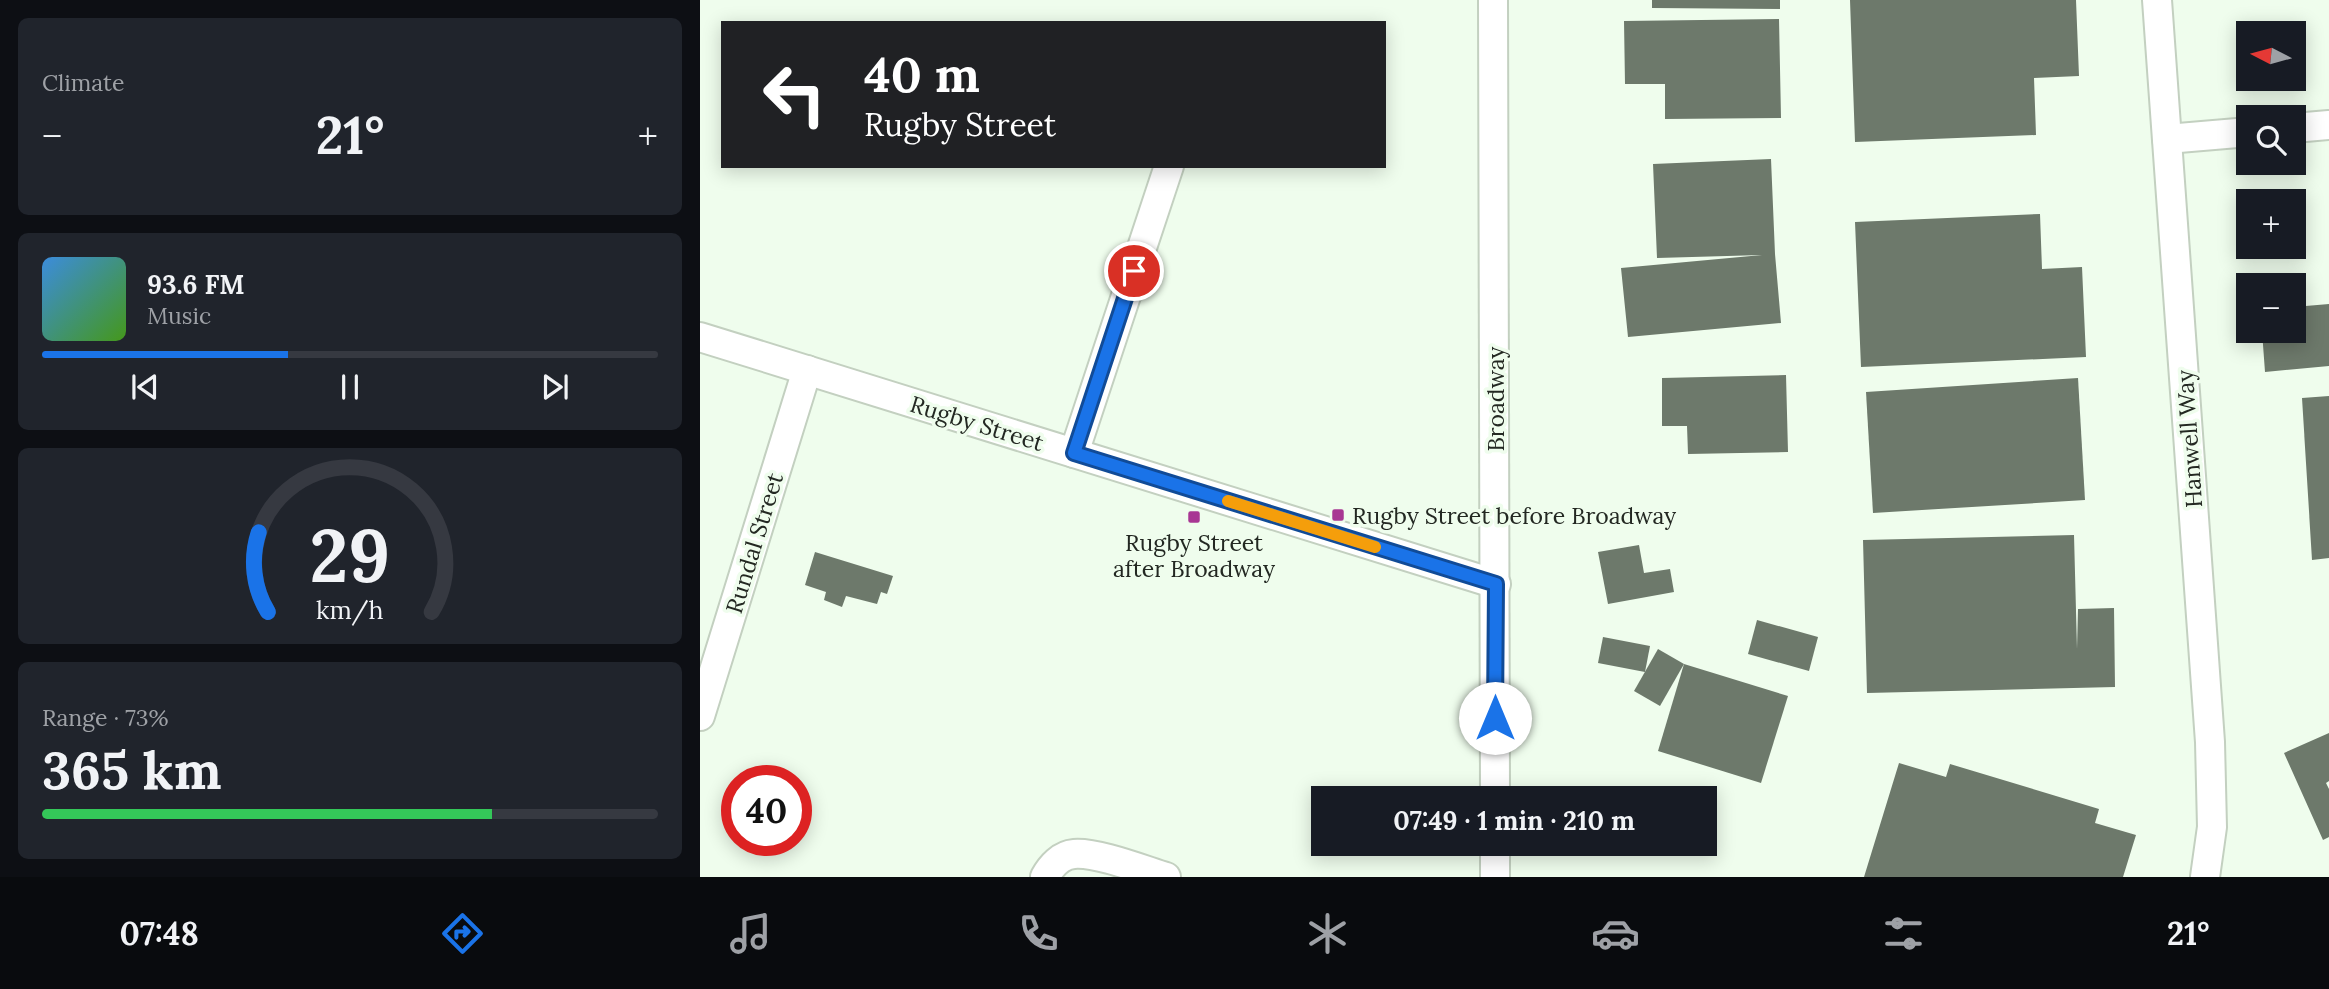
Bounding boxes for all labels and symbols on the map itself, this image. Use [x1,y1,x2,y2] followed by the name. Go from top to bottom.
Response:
[2236,21,2306,91] north arrow
[1104,241,1164,301] pin
[1481,346,1510,451] street label: Broadway
[2170,368,2208,509] street label: Hanwell Way
[907,389,1047,457] street label: Rugby Street
[719,469,789,617] street label: Rundal Street
[1352,501,1677,530] place label: Rugby Street before Broadway
[1330,507,1346,523] marker: Rugby Street before Broadway
[1186,509,1202,525] marker: Rugby Street after Broadway
[1113,528,1276,583] place label: Rugby Street after Broadway
[1458,681,1532,755] position arrow
[721,765,812,856] speed limit sign: 40

